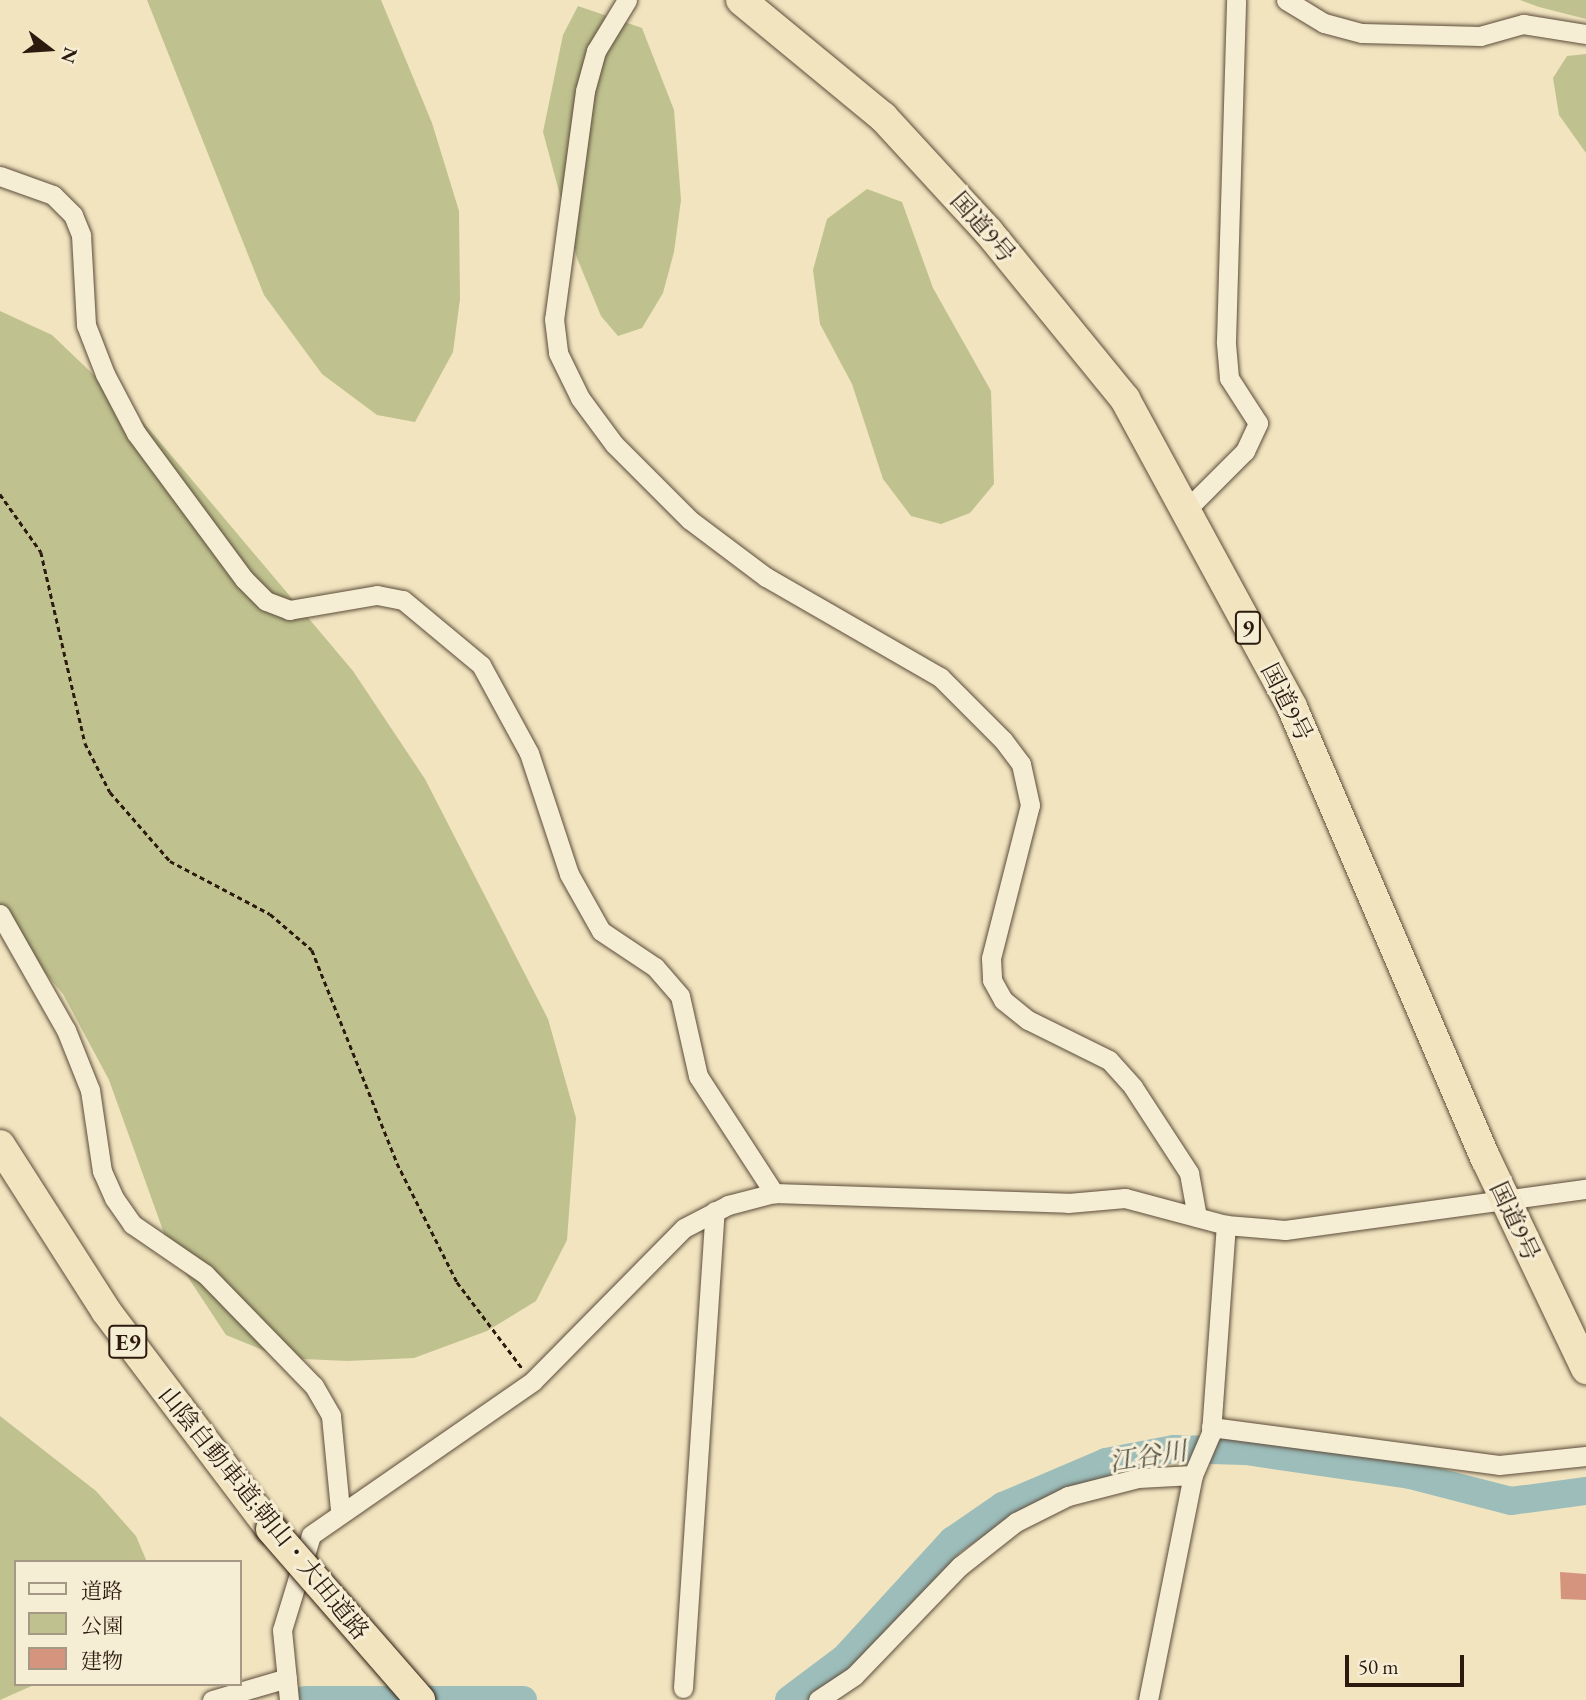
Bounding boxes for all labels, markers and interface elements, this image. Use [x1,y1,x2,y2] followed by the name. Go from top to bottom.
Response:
[14,14,84,84] north arrow
[55,44,84,66] text: N
[945,186,1021,268] street label: 国道9号
[1234,608,1262,648] road number: 9
[1255,658,1319,746] street label: 国道9号
[1484,1177,1546,1265] street label: 国道9号
[107,1322,149,1362] road number: E9
[153,1381,375,1645] street label: 山陰自動車道;朝山・大田道路
[1107,1435,1189,1479] water label: 江谷川
[14,1560,242,1686] legend
[81,1577,123,1604] text: 道路
[81,1612,123,1639] text: 公園
[1348,1640,1467,1684] scale bar
[81,1647,123,1674] text: 建物
[1358,1653,1399,1680] text: 50 m

